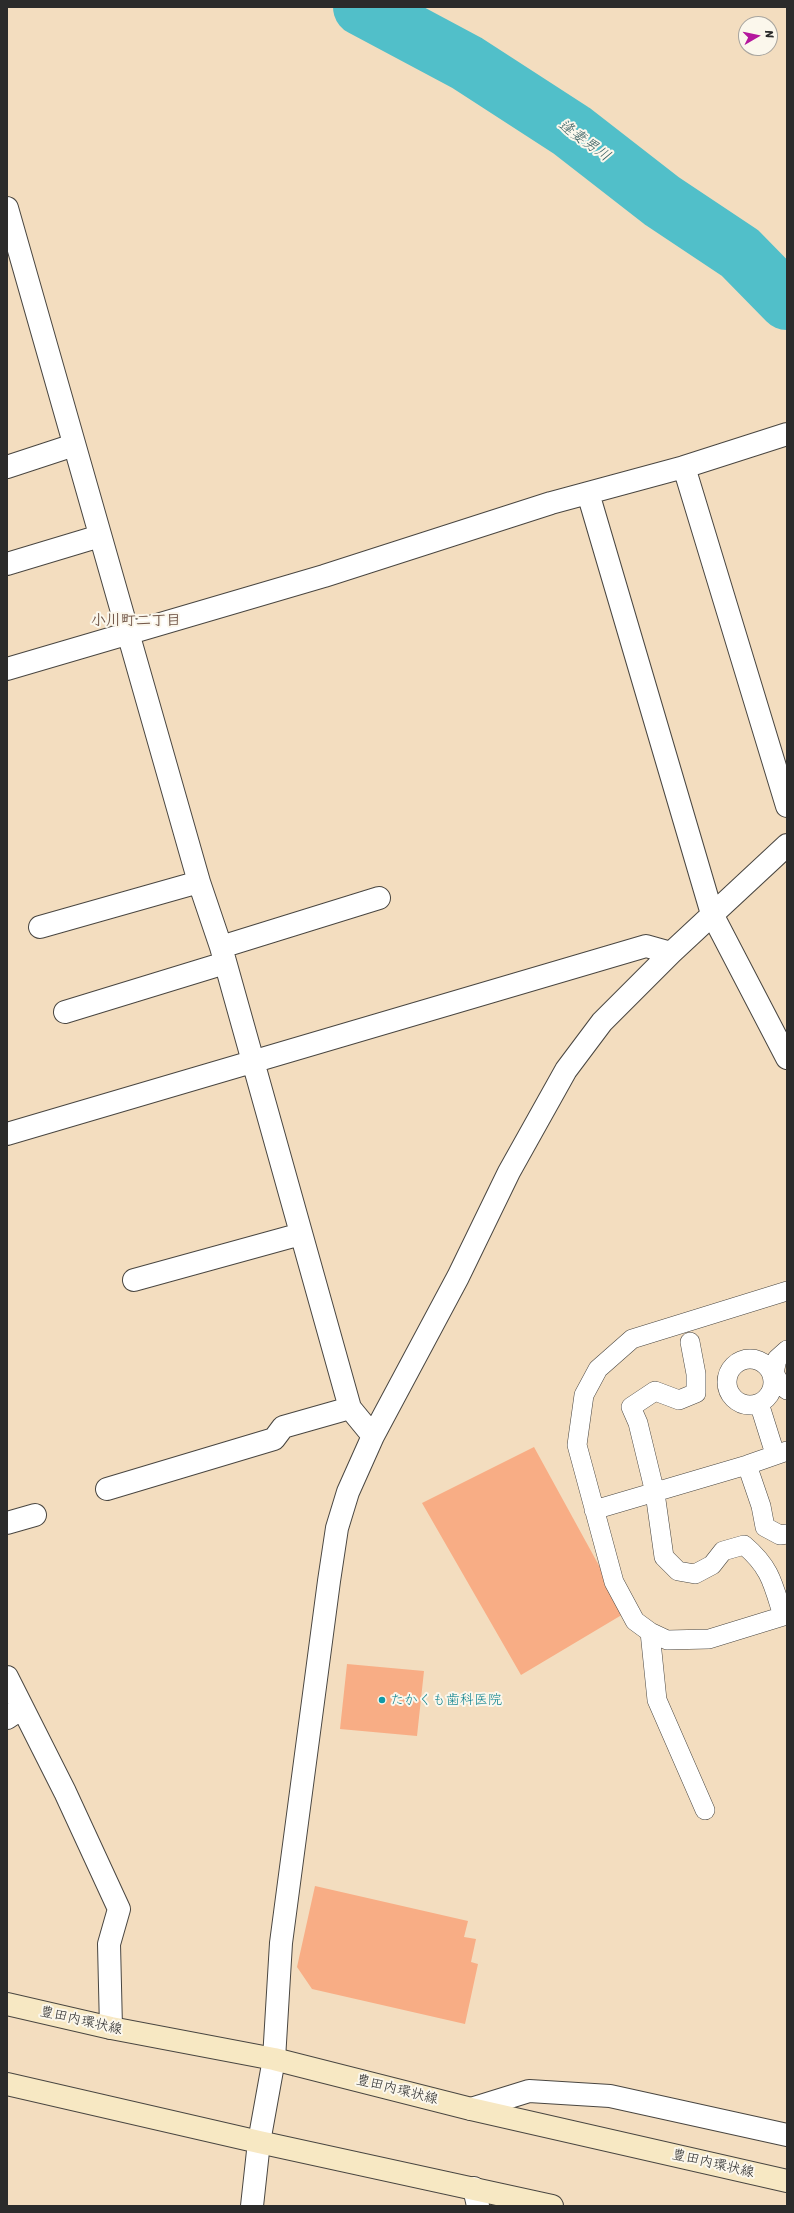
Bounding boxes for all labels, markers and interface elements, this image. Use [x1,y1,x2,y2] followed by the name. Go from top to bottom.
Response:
[738,16,778,56] north arrow
[759,29,779,39] text: N
[554,116,614,166] water label: 逢妻男川
[91,612,181,630] district label: 小川町二丁目
[390,1692,502,1708] place label: たかくも歯科医院
[377,1695,387,1705] marker: たかくも歯科医院
[38,2003,124,2039] street label: 豊田内環状線
[354,2072,440,2108] street label: 豊田内環状線
[670,2146,756,2182] street label: 豊田内環状線

